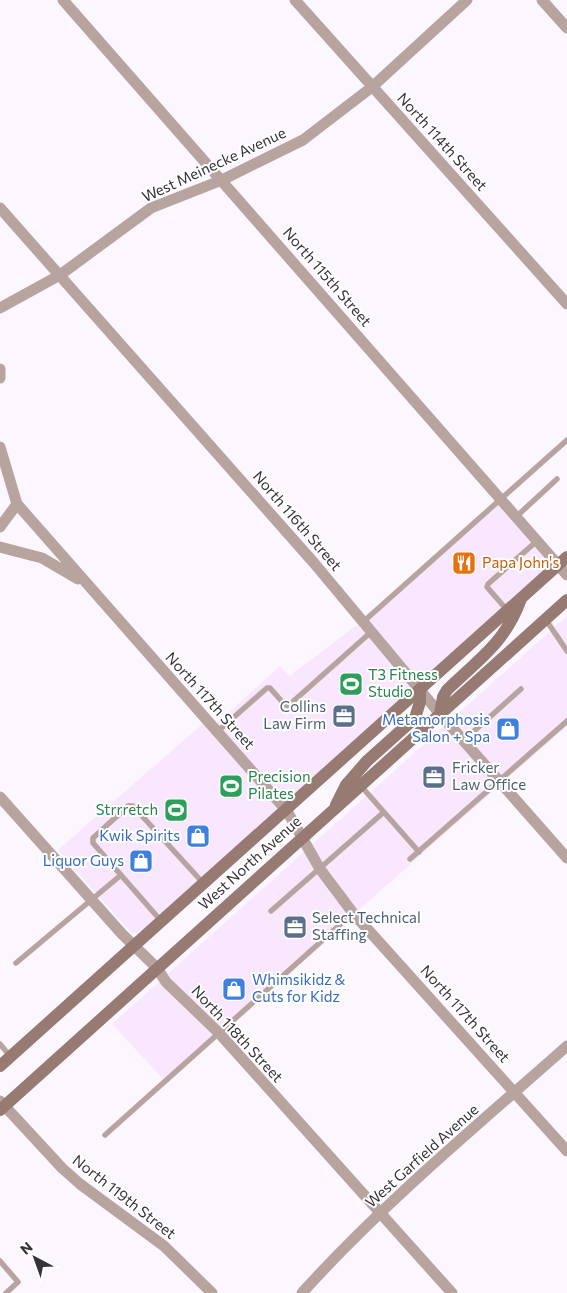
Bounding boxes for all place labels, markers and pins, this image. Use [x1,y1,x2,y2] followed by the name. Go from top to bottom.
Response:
[451,550,477,576] restaurant icon: Papa John's
[482,553,559,571] place label: Papa John's
[368,665,438,700] place label: T3 Fitness Studio
[338,671,364,697] sports icon: T3 Fitness Studio
[263,697,326,732] place label: Collins Law Firm
[331,703,357,729] office icon: Collins Law Firm
[382,710,490,745] place label: Metamorphosis Salon + Spa
[495,716,521,742] shop icon: Metamorphosis Salon + Spa
[452,758,526,793] place label: Fricker Law Office
[421,764,447,790] office icon: Fricker Law Office
[248,767,311,802] place label: Precision Pilates
[218,773,244,799] sports icon: Precision Pilates
[163,797,189,823] sports icon: Strrretch
[96,800,158,818] place label: Strrretch
[185,823,211,849] shop icon: Kwik Spirits
[99,826,180,844] place label: Kwik Spirits
[128,848,154,874] shop icon: Liquor Guys
[43,851,124,869] place label: Liquor Guys
[312,908,421,943] place label: Select Technical Staffing
[282,914,308,940] office icon: Select Technical Staffing
[252,970,346,1005] place label: Whimsikidz & Cuts for Kidz
[221,976,247,1002] shop icon: Whimsikidz & Cuts for Kidz

